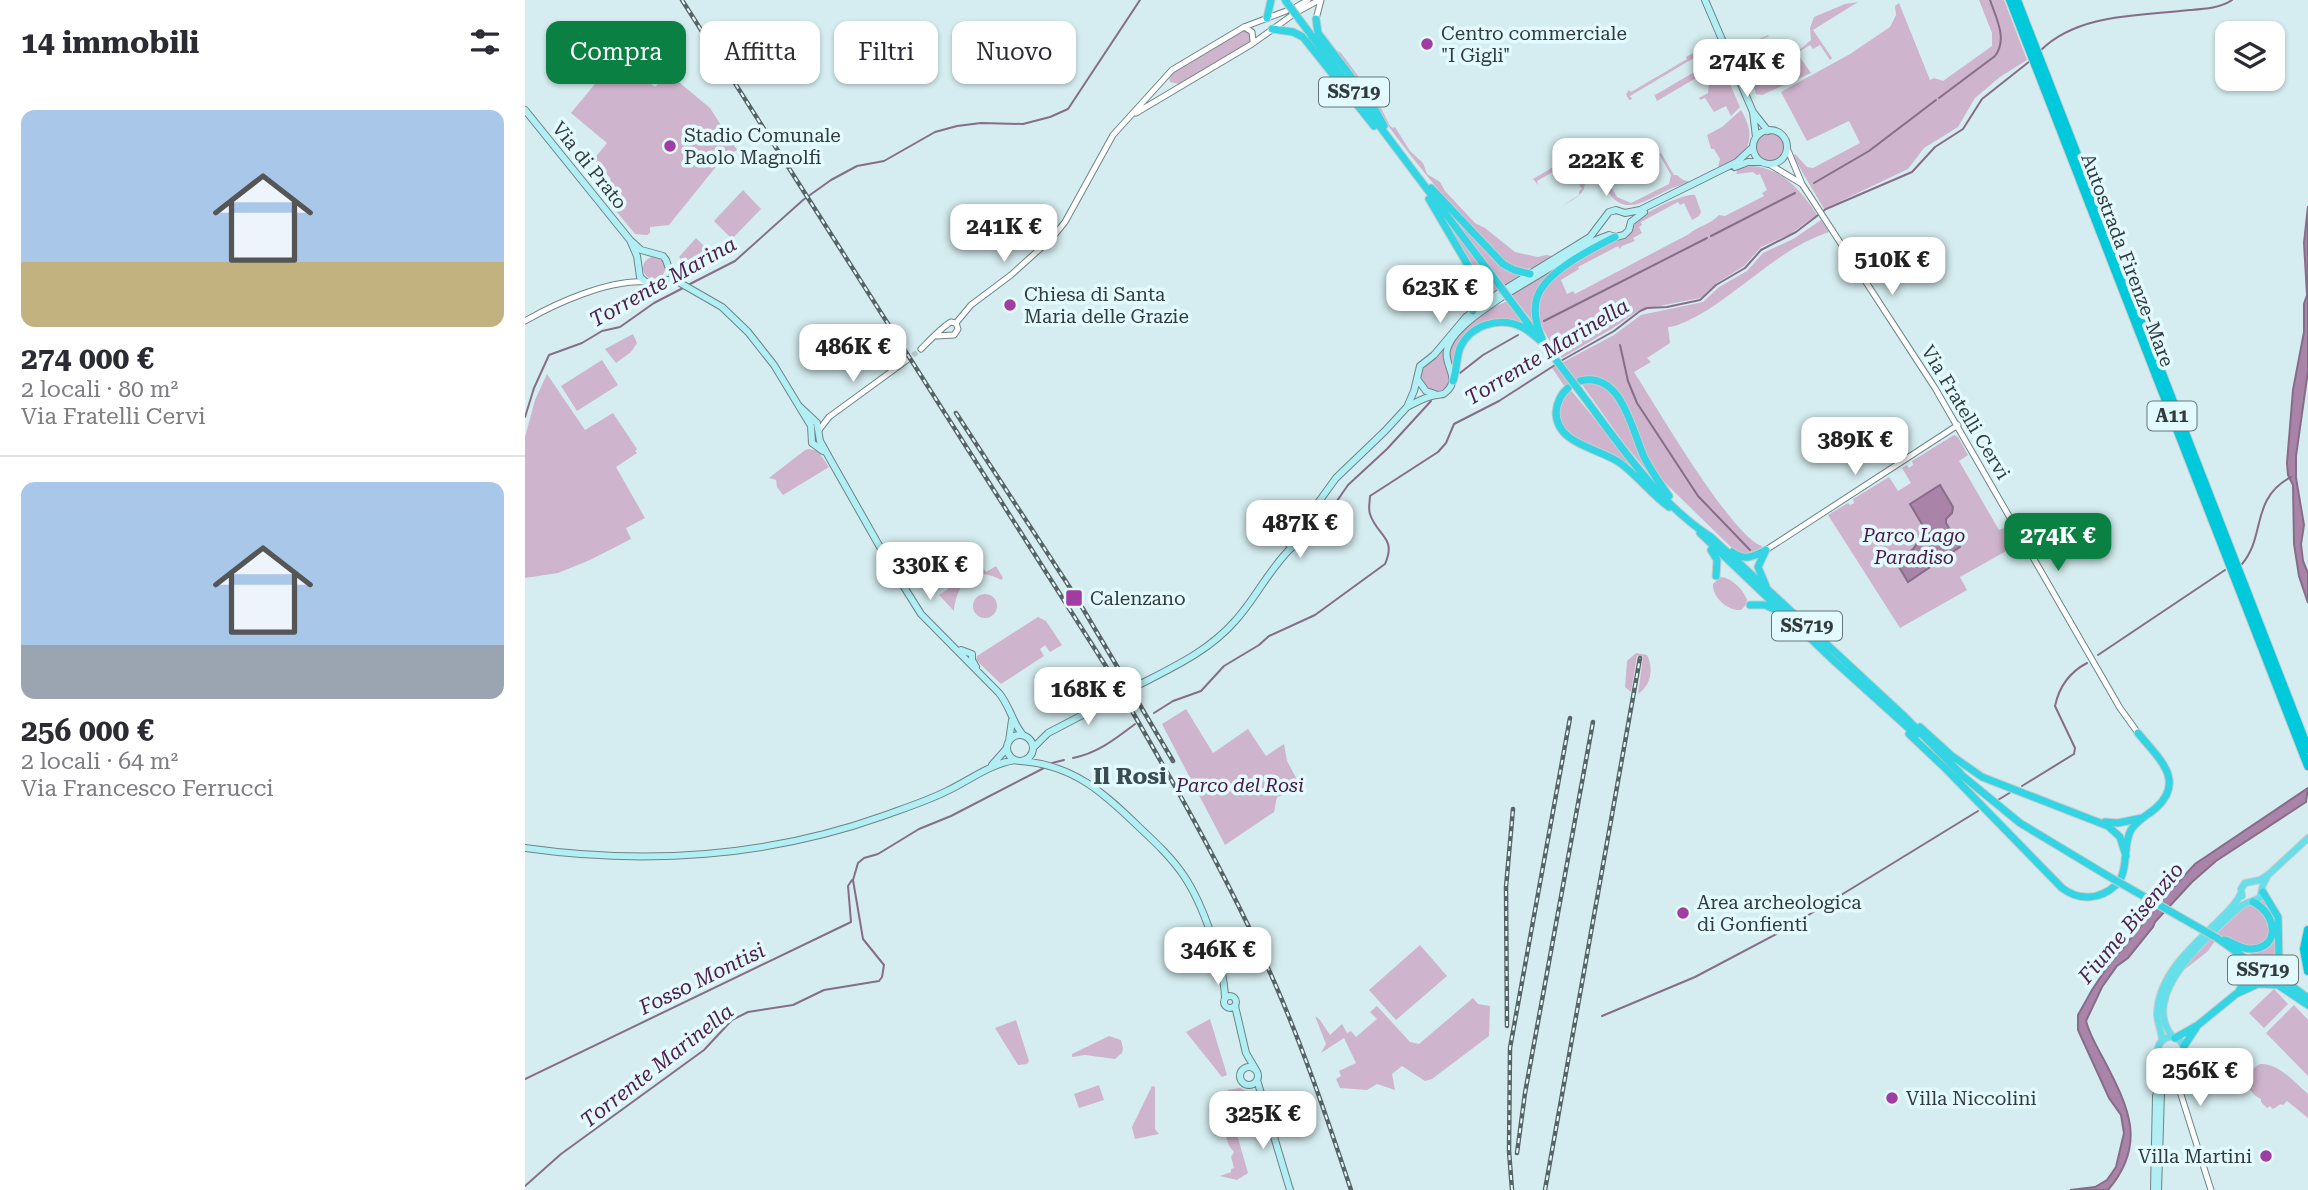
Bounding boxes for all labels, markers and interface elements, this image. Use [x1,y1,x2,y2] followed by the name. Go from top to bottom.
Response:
[546,21,686,84] chip: Compra
[700,21,820,84] chip: Affitta
[834,21,938,84] chip: Filtri
[952,21,1076,84] chip: Nuovo
[2215,21,2285,91] map controls
[2215,21,2285,91] button: layers
[1441,22,1627,67] place label: Centro commerciale "I Gigli"
[466,23,504,61] icon: filters
[21,25,199,60] text: 14 immobili
[1419,36,1435,52] marker: Centro commerciale "I Gigli"
[1690,40,1804,99] pin: 274K €
[1709,48,1785,75] text: 274K €
[1319,78,1389,106] road number: SS719
[547,117,632,214] street label: Via di Prato
[684,124,841,169] place label: Stadio Comunale Paolo Magnolfi
[662,138,678,154] marker: Stadio Comunale Paolo Magnolfi
[1549,138,1663,198] pin: 222K €
[1568,147,1644,174] text: 222K €
[2076,150,2179,370] street label: Autostrada Firenze-Mare
[200,155,326,281] icon: home
[947,204,1061,264] pin: 241K €
[966,213,1042,240] text: 241K €
[586,232,740,332] water label: Torrente Marina
[1835,238,1949,297] pin: 510K €
[1854,246,1930,273] text: 510K €
[1383,266,1497,325] pin: 623K €
[1402,274,1478,301] text: 623K €
[1024,283,1189,328] place label: Chiesa di Santa Maria delle Grazie
[1461,294,1633,410] water label: Torrente Marinella
[1002,297,1018,313] marker: Chiesa di Santa Maria delle Grazie
[796,324,910,384] pin: 486K €
[815,333,891,360] text: 486K €
[21,341,154,376] text: 274 000 €
[1916,341,2015,484] street label: Via Fratelli Cervi
[21,376,178,403] text: 2 locali · 80 m²
[2147,402,2197,430] road number: A11
[21,403,206,430] text: Via Fratelli Cervi
[1798,418,1912,477] pin: 389K €
[1817,426,1893,453] text: 389K €
[1243,500,1357,560] pin: 487K €
[1262,509,1338,536] text: 487K €
[2001,514,2115,573] pin: 274K €
[2020,522,2096,549] text: 274K €
[1862,524,1965,569] park label: Parco Lago Paradiso
[200,527,326,653] icon: home
[873,542,987,602] pin: 330K €
[892,551,968,578] text: 330K €
[1090,587,1186,610] place label: Calenzano
[1064,588,1084,608] marker: Calenzano
[1772,612,1842,640] road number: SS719
[1031,668,1145,727] pin: 168K €
[1050,676,1126,703] text: 168K €
[21,713,154,748] text: 256 000 €
[21,748,178,775] text: 2 locali · 64 m²
[1093,763,1167,790] district label: Il Rosi
[1175,774,1304,797] park label: Parco del Rosi
[21,775,274,802] text: Via Francesco Ferrucci
[2073,858,2188,989] water label: Fiume Bisenzio
[1697,891,1862,936] place label: Area archeologica di Gonfienti
[1675,905,1691,921] marker: Area archeologica di Gonfienti
[1161,928,1275,987] pin: 346K €
[1180,936,1256,963] text: 346K €
[634,938,769,1020] water label: Fosso Montisi
[2228,956,2298,985] road number: SS719
[576,999,738,1133] water label: Torrente Marinella
[2143,1048,2257,1108] pin: 256K €
[2162,1057,2238,1084] text: 256K €
[1906,1087,2037,1110] place label: Villa Niccolini
[1884,1090,1900,1106] marker: Villa Niccolini
[1206,1092,1320,1151] pin: 325K €
[1225,1100,1301,1127] text: 325K €
[2138,1145,2252,1168] place label: Villa Martini
[2258,1148,2274,1164] marker: Villa Martini

